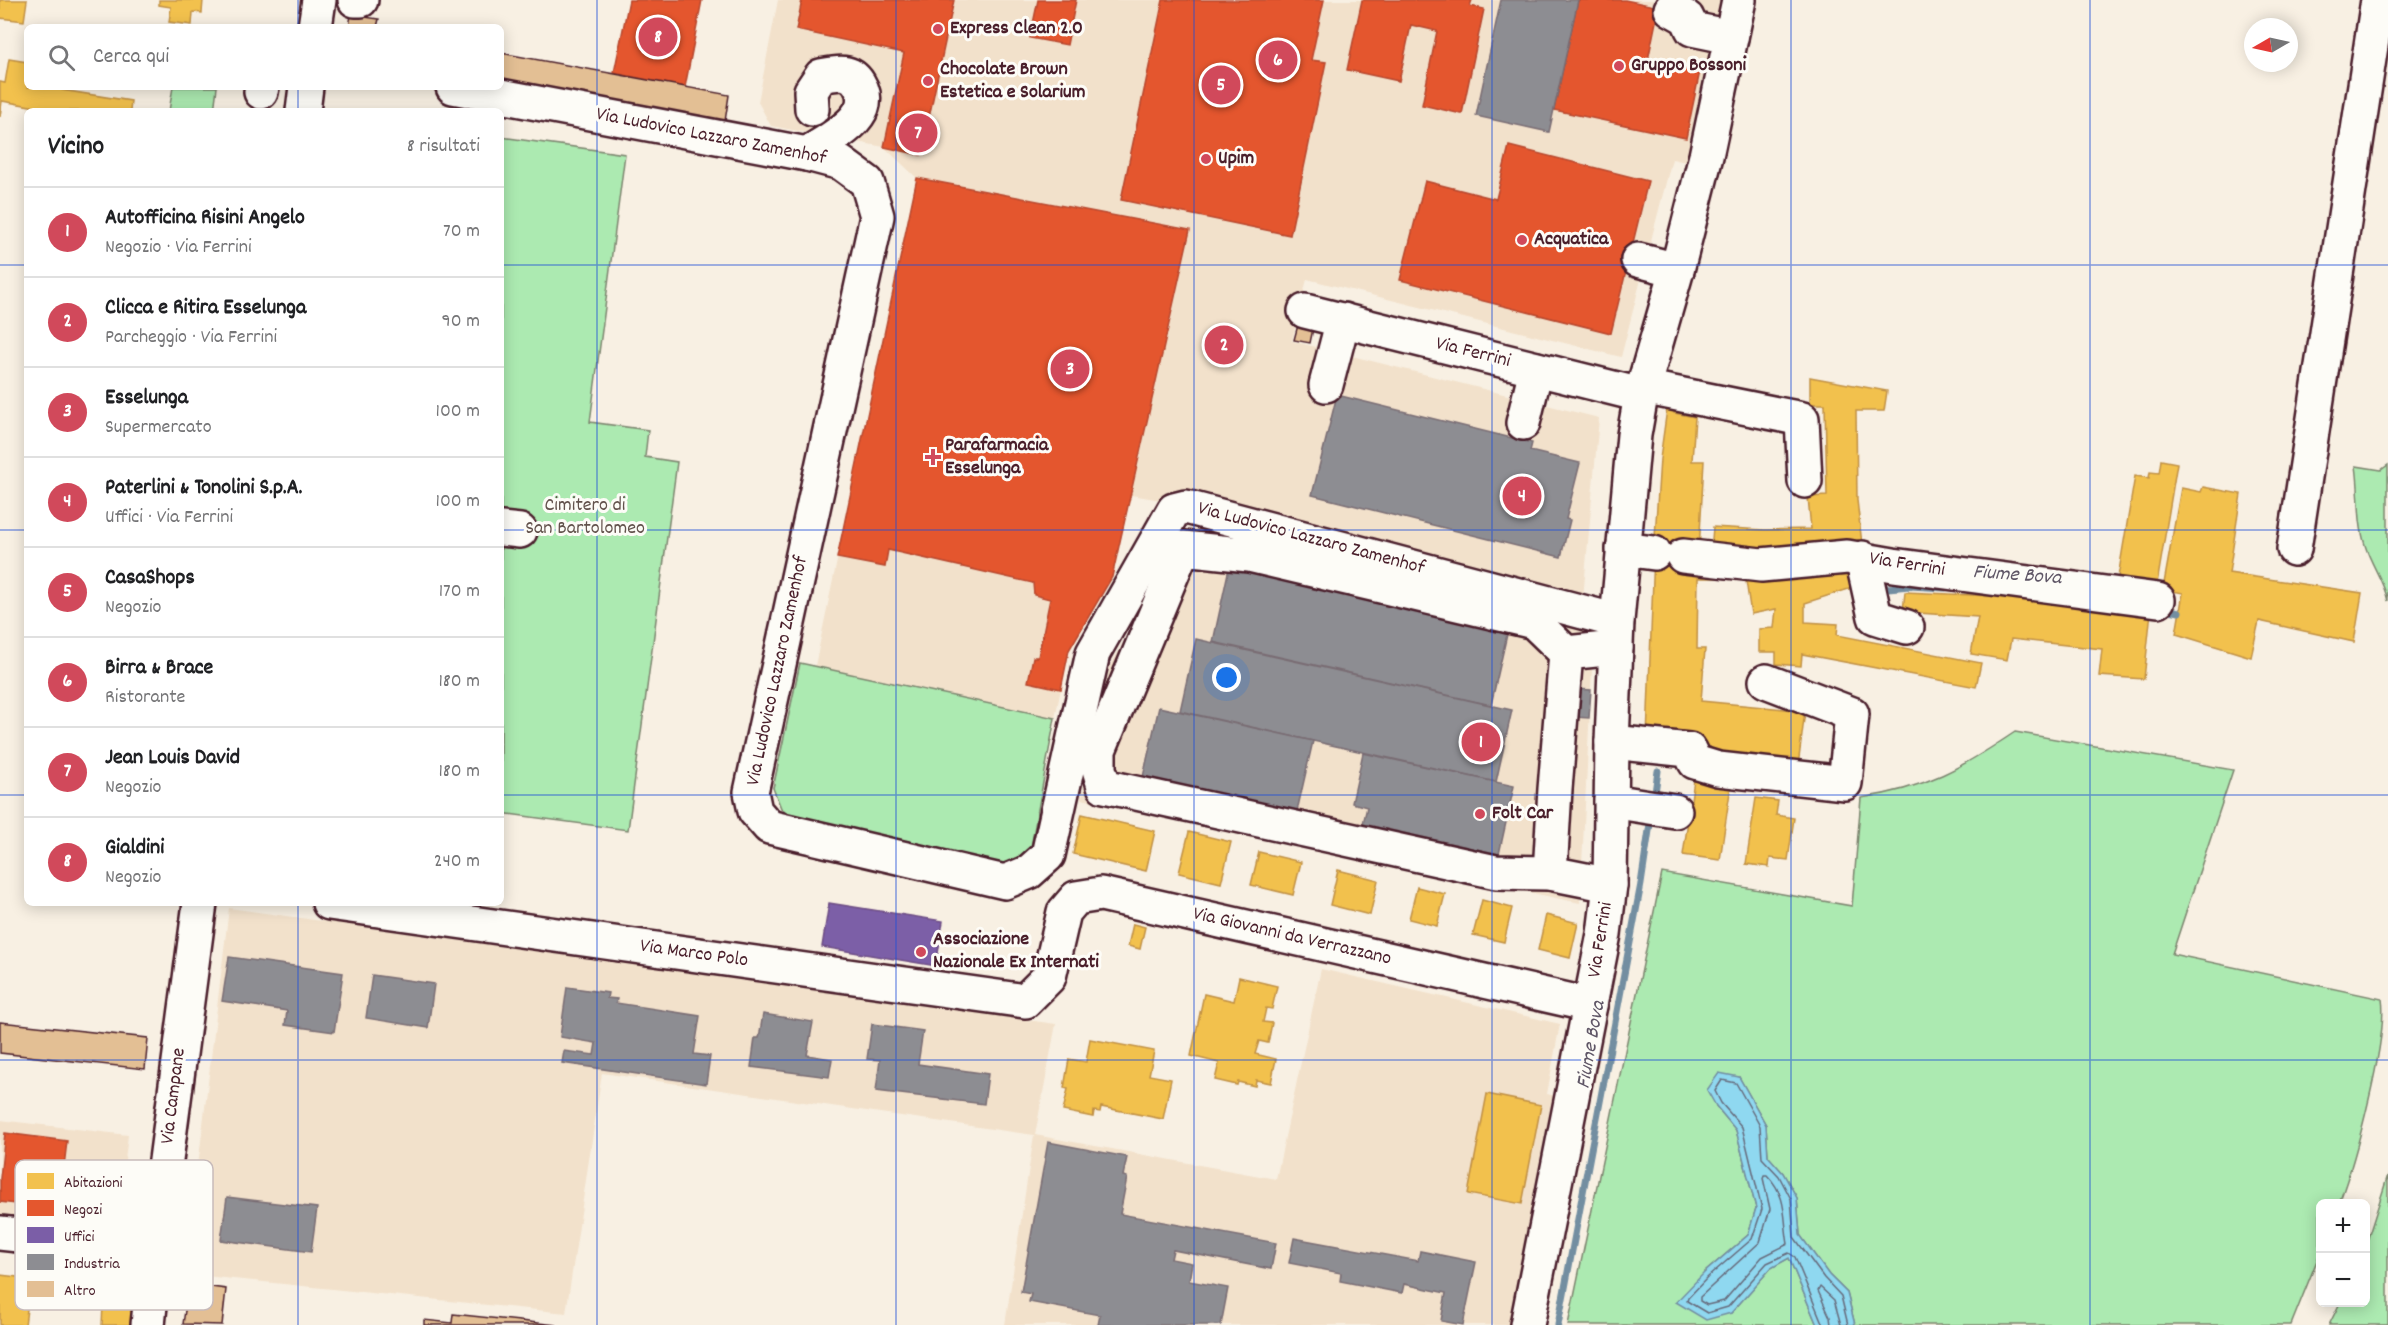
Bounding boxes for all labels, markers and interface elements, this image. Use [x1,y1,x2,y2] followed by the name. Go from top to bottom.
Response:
[638,15,678,60] pin: 8
[950,15,1083,43] place label: Express Clean 2.0
[2244,18,2298,72] north arrow
[931,22,945,36] marker: Express Clean 2.0
[24,24,504,90] search box
[1258,38,1298,82] pin: 6
[45,41,78,74] icon: search
[93,42,169,73] text: Cerca qui
[1631,52,1746,80] place label: Gruppo Bossoni
[940,56,1086,107] place label: Chocolate Brown Estetica e Solarium
[1612,59,1626,73] marker: Gruppo Bossoni
[1202,62,1240,107] pin: 5
[921,74,935,88] marker: Chocolate Brown Estetica e Solarium
[593,101,829,173] street label: Via Ludovico Lazzaro Zamenhof
[898,110,938,156] pin: 7
[48,129,104,166] text: Vicino
[407,133,480,161] text: 8 risultati
[1218,145,1255,173] place label: Upim
[1199,152,1213,166] marker: Upim
[105,203,305,234] text: Autofficina Risini Angelo
[65,218,70,246] text: 1
[443,218,480,246] text: 70 m
[1534,226,1609,254] place label: Acquatica
[1515,233,1529,247] marker: Acquatica
[105,234,252,262] text: Negozio · Via Ferrini
[105,293,306,324] text: Clicca e Ritira Esselunga
[63,308,72,336] text: 2
[442,308,480,336] text: 90 m
[1204,322,1244,368] pin: 2
[105,324,277,352] text: Parcheggio · Via Ferrini
[1433,330,1514,376] street label: Via Ferrini
[1050,346,1090,392] pin: 3
[105,383,188,414] text: Esselunga
[63,398,72,426] text: 3
[436,398,480,426] text: 100 m
[105,414,212,442] text: Supermercato
[945,432,1049,483] place label: Parafarmacia Esselunga
[926,450,940,464] marker: Parafarmacia Esselunga
[105,473,302,504] text: Paterlini & Tonolini S.p.A.
[1502,474,1541,518] pin: 4
[63,488,72,516] text: 4
[436,488,480,516] text: 100 m
[525,492,645,543] park label: Cimitero di San Bartolomeo
[1194,495,1429,583] street label: Via Ludovico Lazzaro Zamenhof
[105,504,233,532] text: Uffici · Via Ferrini
[1867,545,1947,585] street label: Via Ferrini
[740,553,816,788] street label: Via Ludovico Lazzaro Zamenhof
[1972,558,2063,594] water label: Fiume Bova
[105,563,195,594] text: CasaShops
[63,578,72,606] text: 5
[439,578,480,606] text: 170 m
[105,594,162,622] text: Negozio
[105,653,213,684] text: Birra & Brace
[1212,663,1241,692] your location
[63,668,72,696] text: 6
[438,668,480,696] text: 180 m
[105,684,185,712] text: Ristorante
[1462,720,1500,764] pin: 1
[105,743,240,774] text: Jean Louis David
[64,758,71,786] text: 7
[438,758,480,786] text: 180 m
[105,774,162,802] text: Negozio
[1492,800,1554,828] place label: Folt Car
[1473,807,1487,821] marker: Folt Car
[105,833,164,864] text: Gialdini
[63,848,72,876] text: 8
[434,848,480,876] text: 240 m
[105,864,162,892] text: Negozio
[1581,900,1621,980] street label: Via Ferrini
[1190,901,1394,973] street label: Via Giovanni da Verrazzano
[933,926,1099,977] place label: Associazione Nazionale Ex Internati
[638,933,750,975] street label: Via Marco Polo
[914,945,928,959] marker: Associazione Nazionale Ex Internati
[1570,998,1615,1091] water label: Fiume Bova
[154,1046,194,1146] street label: Via Campane
[15,1160,213,1310] legend
[64,1172,123,1195] text: Abitazioni
[64,1199,102,1222] text: Negozi
[2316,1199,2370,1307] map controls
[2316,1199,2370,1253] button: +
[64,1226,94,1249] text: Uffici
[64,1253,120,1276] text: Industria
[2316,1253,2370,1307] button: −
[64,1280,96,1303] text: Altro

